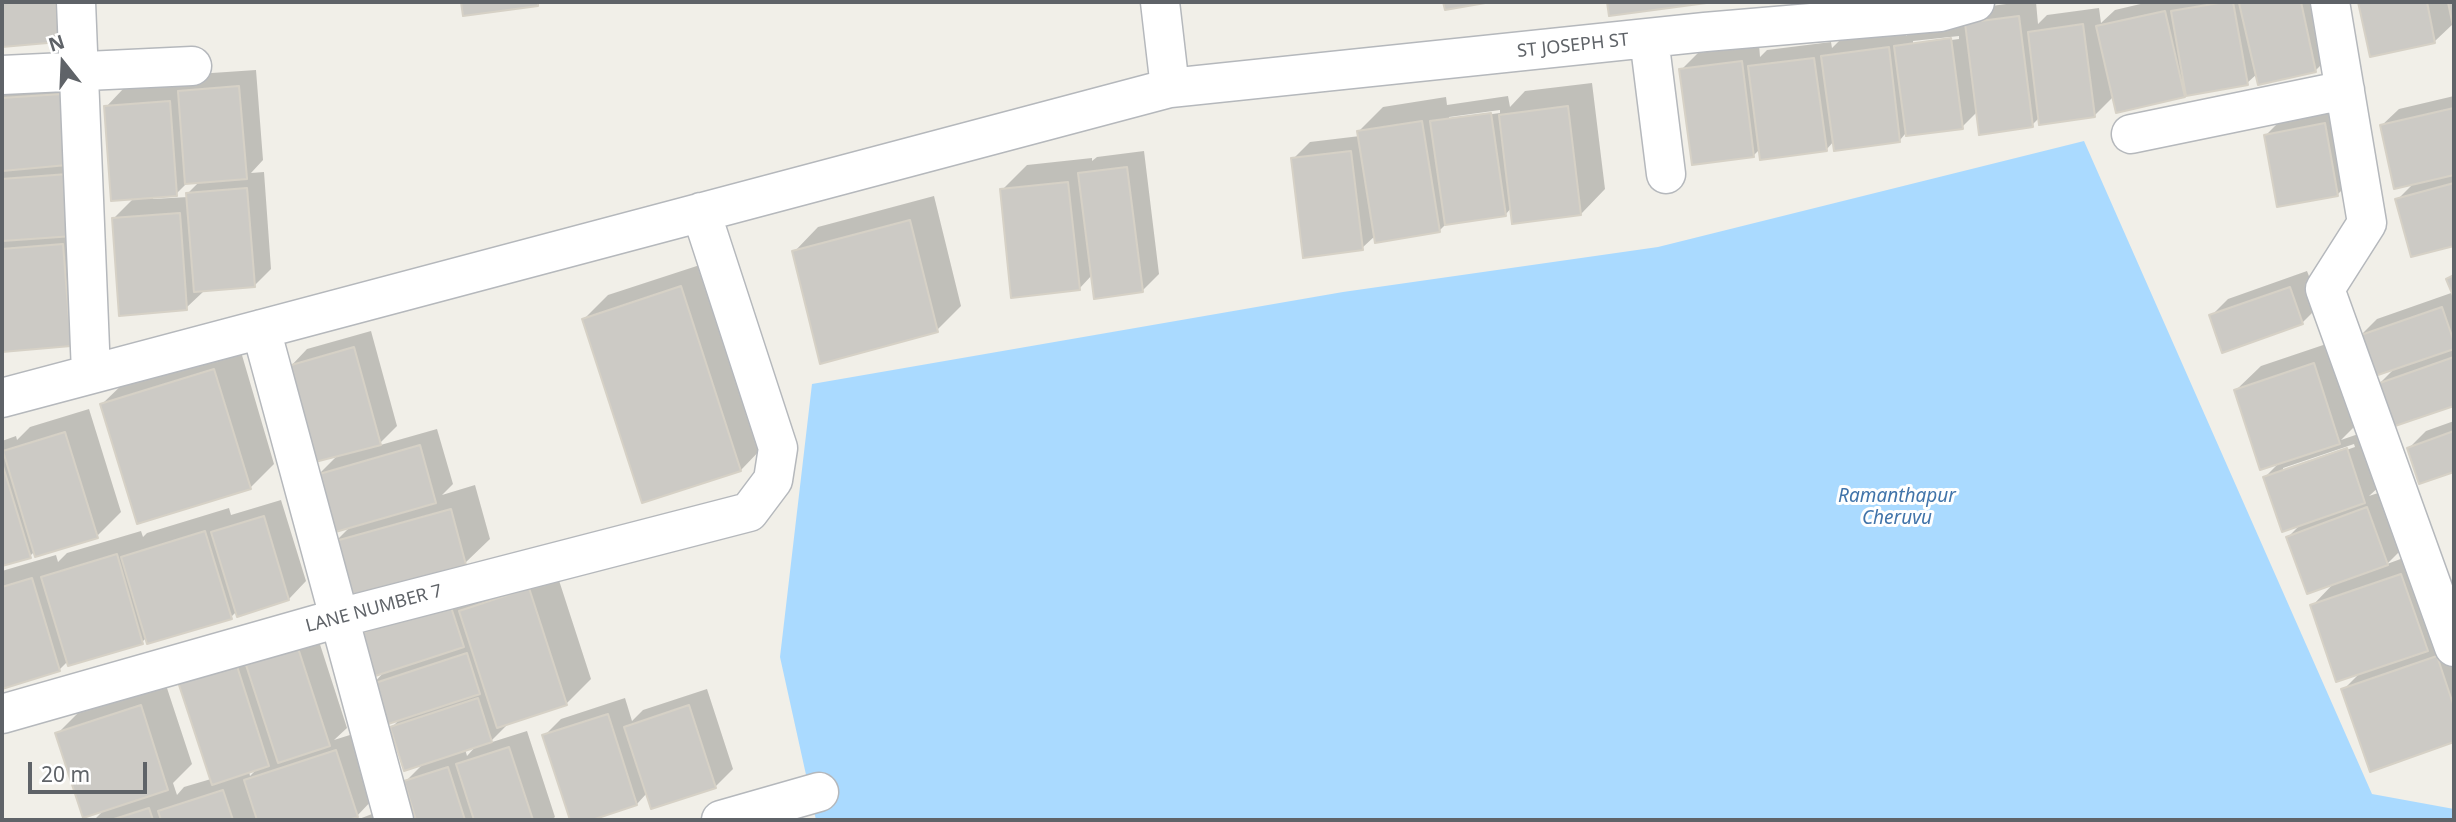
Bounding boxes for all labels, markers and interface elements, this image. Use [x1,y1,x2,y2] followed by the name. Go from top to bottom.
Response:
[28,28,98,98] north arrow
[45,28,68,58] text: N
[1516,29,1630,63] street label: ST JOSEPH ST
[1838,486,1956,530] water label: Ramanthapur Cheruvu
[303,580,445,638] street label: LANE NUMBER 7
[32,748,150,792] scale bar
[41,760,90,788] text: 20 m

